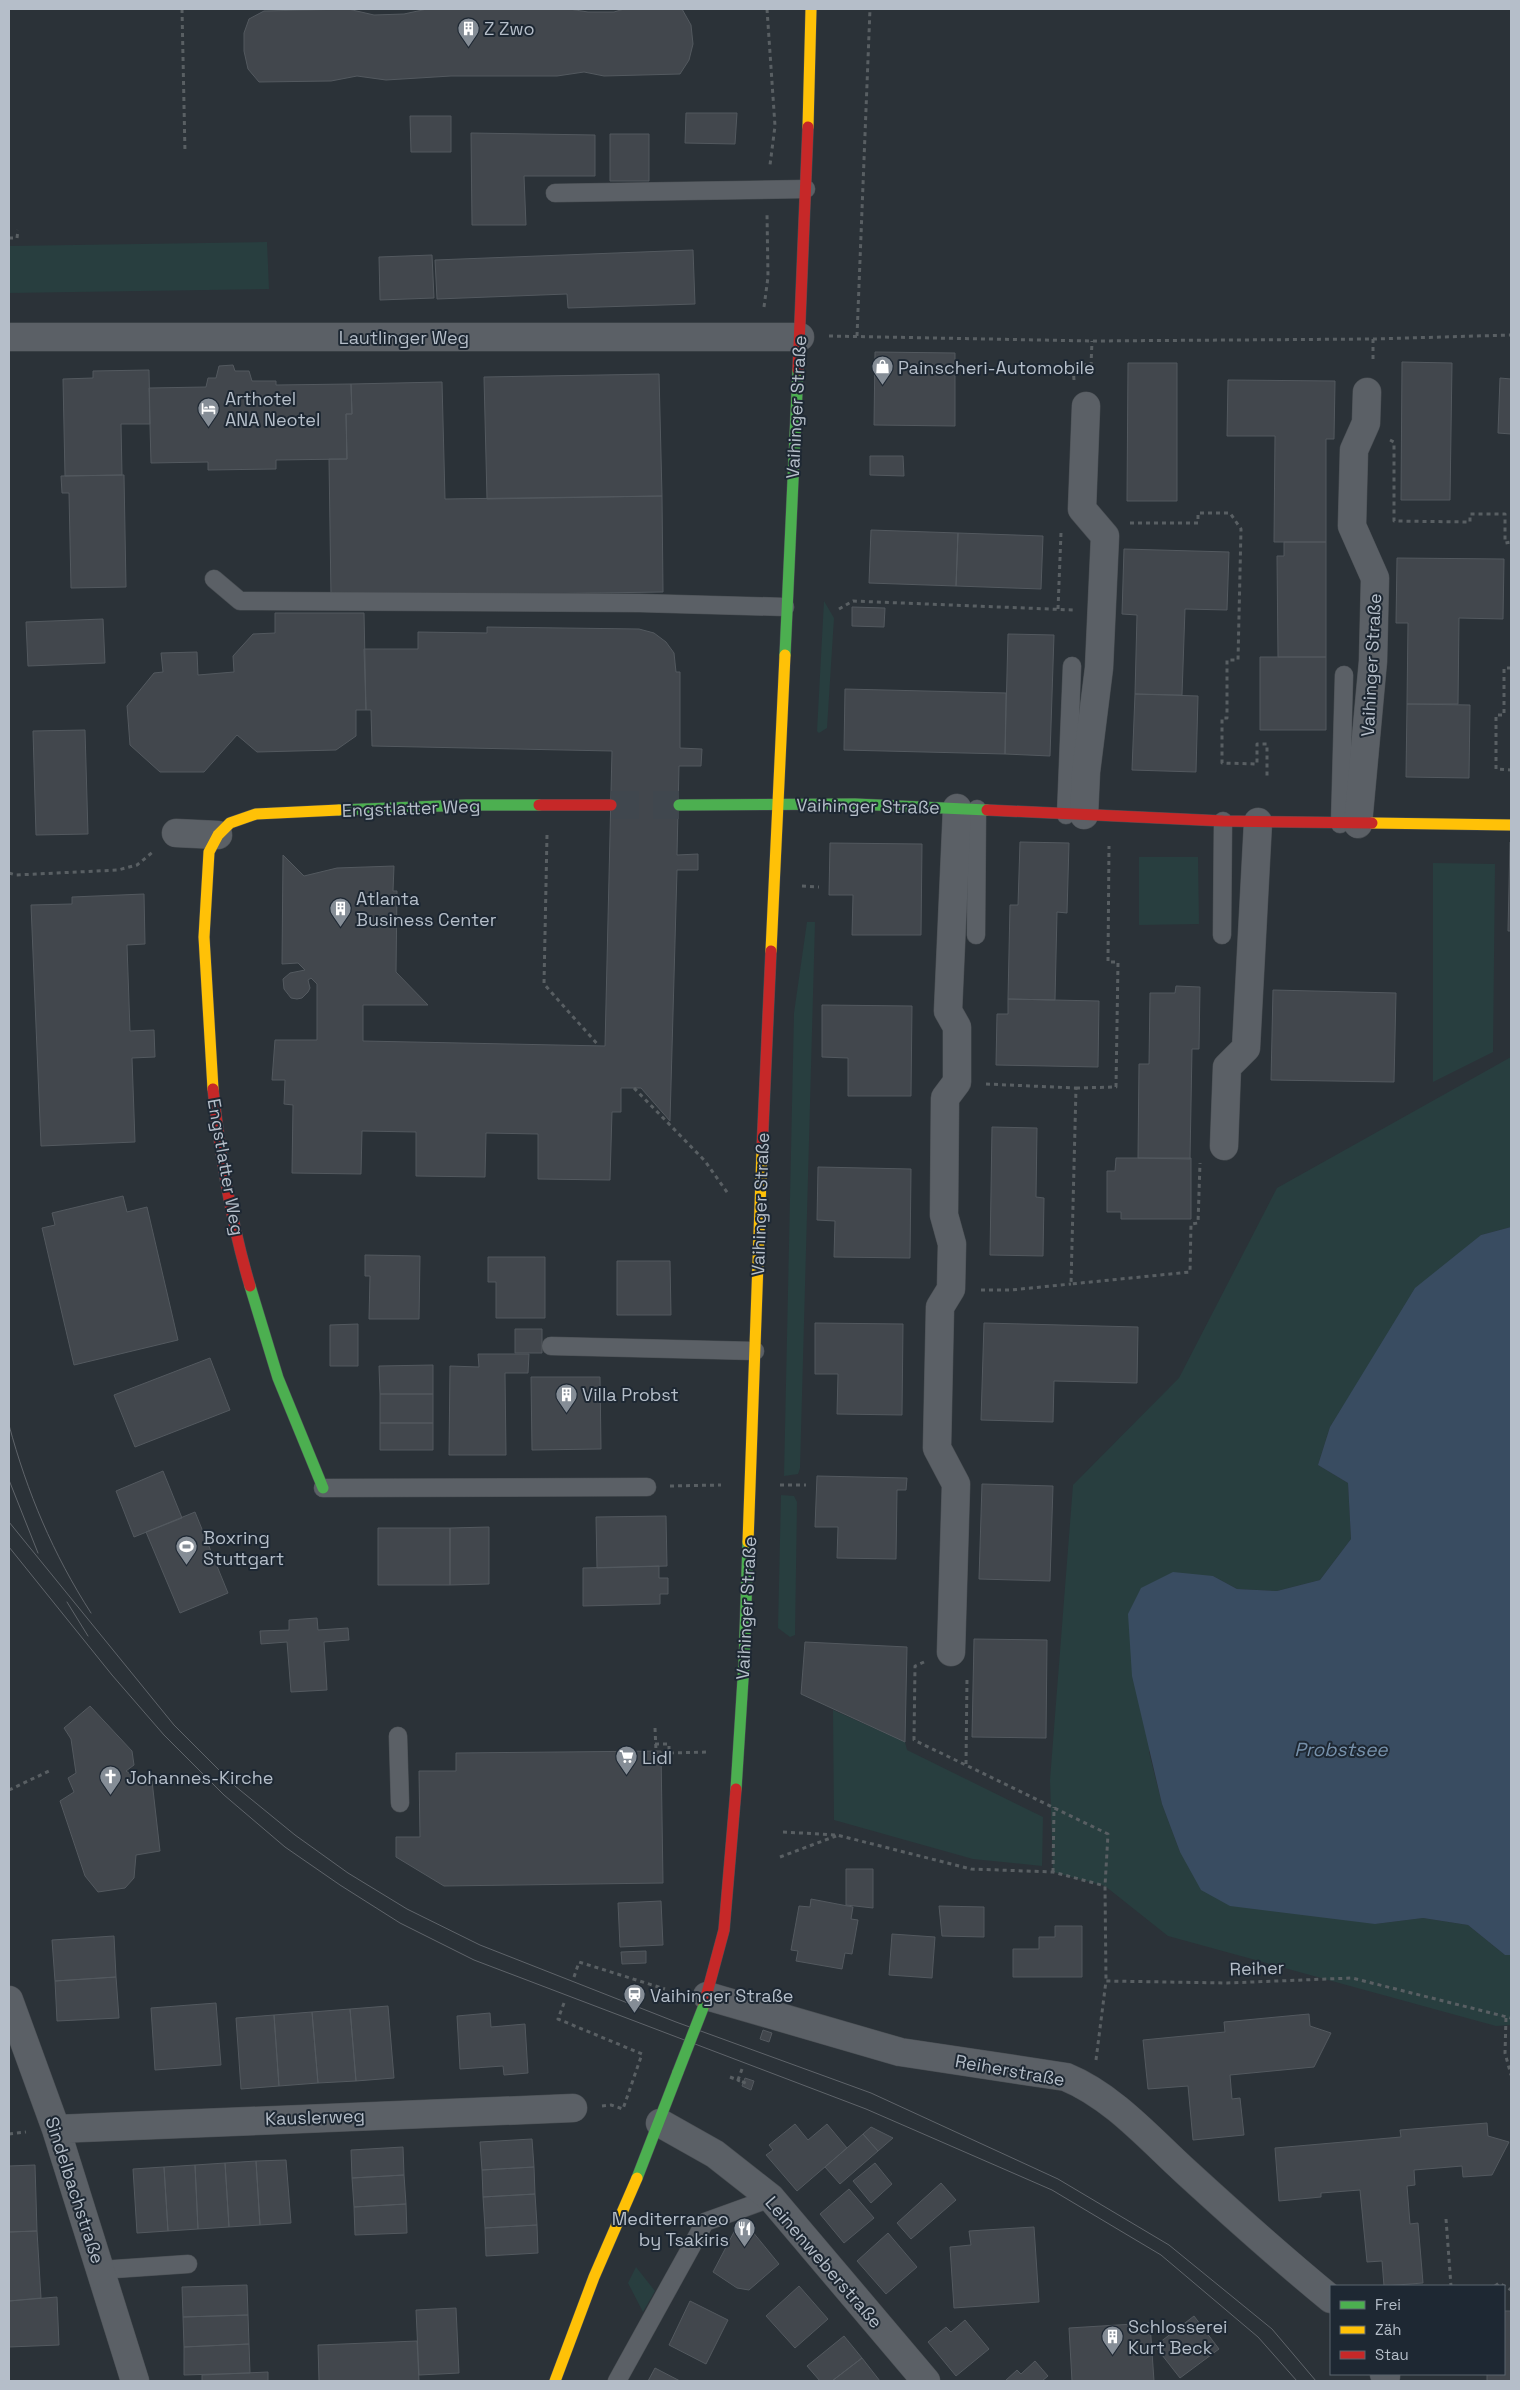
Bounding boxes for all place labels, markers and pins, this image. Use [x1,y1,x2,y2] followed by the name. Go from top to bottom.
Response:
[456,16,480,47] building icon: Z Zwo
[484,17,535,40] place label: Z Zwo
[870,355,894,386] shop icon: Painscheri-Automobile
[898,356,1095,379] place label: Painscheri-Automobile
[225,387,320,431] place label: Arthotel ANA Neotel
[197,396,221,427] hotel icon: Arthotel ANA Neotel
[356,887,497,931] place label: Atlanta Business Center
[328,896,352,927] building icon: Atlanta Business Center
[554,1382,578,1413] building icon: Villa Probst
[582,1383,679,1406] place label: Villa Probst
[203,1526,284,1570] place label: Boxring Stuttgart
[175,1535,199,1566] sports icon: Boxring Stuttgart
[614,1745,638,1776] supermarket icon: Lidl
[642,1746,672,1769] place label: Lidl
[98,1765,122,1796] church icon: Johannes-Kirche
[126,1766,273,1789] place label: Johannes-Kirche
[622,1983,646,2014] station icon: Vaihinger Straße
[650,1984,793,2007] place label: Vaihinger Straße
[612,2207,729,2251] place label: Mediterraneo by Tsakiris
[733,2216,757,2247] restaurant icon: Mediterraneo by Tsakiris
[1128,2315,1228,2359] place label: Schlosserei Kurt Beck
[1100,2324,1124,2355] building icon: Schlosserei Kurt Beck

